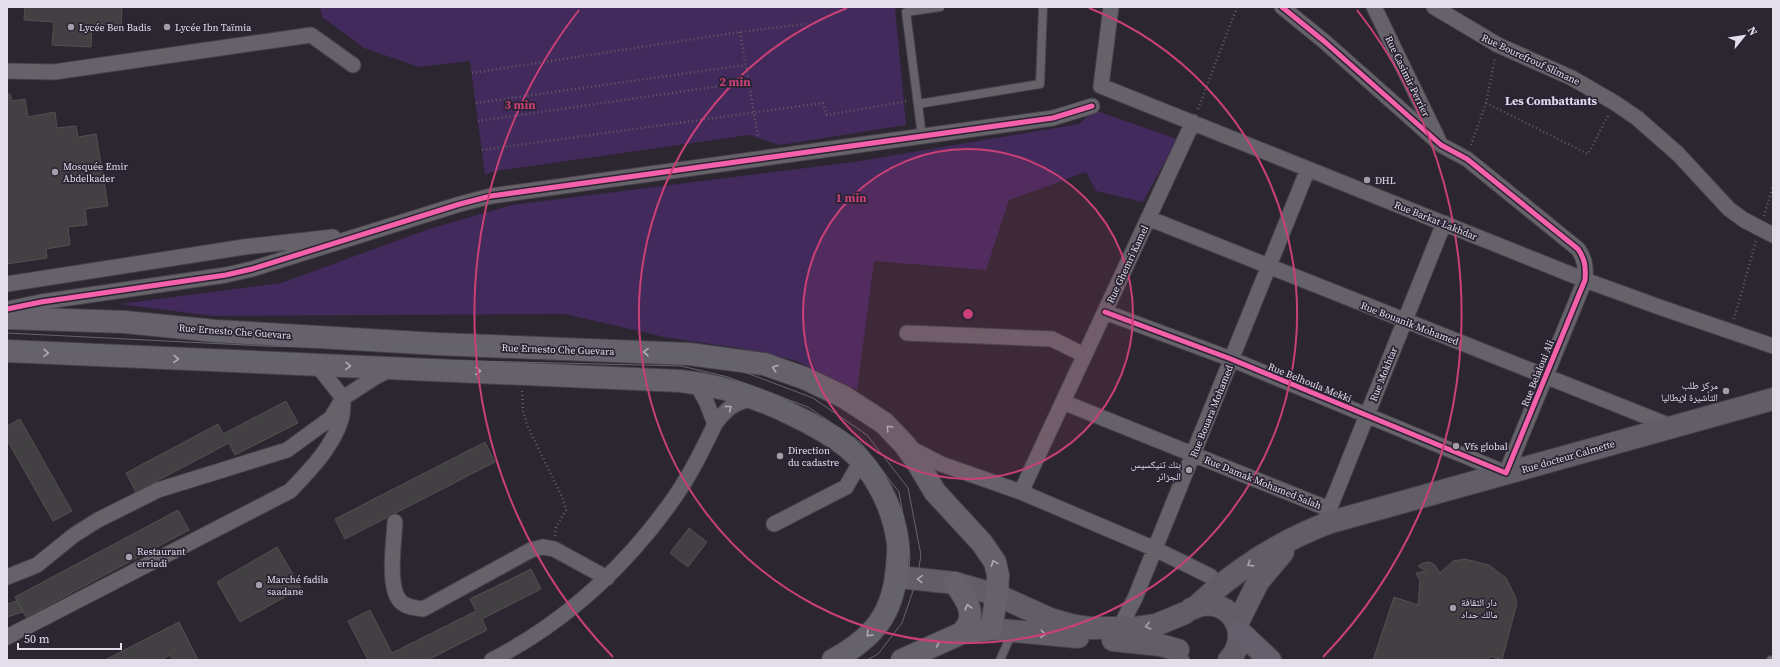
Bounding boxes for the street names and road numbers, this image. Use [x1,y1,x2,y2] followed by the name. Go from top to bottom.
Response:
[1479,31,1582,88] street label: Rue Bourefrouf Slimane
[1382,34,1433,119] street label: Rue Casimir Perrier
[1392,198,1480,243] street label: Rue Barkat Lakhdar
[1104,223,1151,305] street label: Rue Ghemri Kamel
[1359,299,1461,348] street label: Rue Bouanik Mohamed
[178,321,293,342] street label: Rue Ernesto Che Guevara
[1518,338,1557,409] street label: Rue Belaloui Ali
[501,341,615,358] street label: Rue Ernesto Che Guevara
[1367,344,1401,403] street label: Rue Mokhtar
[1266,360,1354,405] street label: Rue Belhoula Mekki
[1187,363,1236,459] street label: Rue Bouara Mohamed
[1520,437,1616,476] street label: Rue docteur Calmette
[1202,453,1323,512] street label: Rue Damak Mohamed Salah

